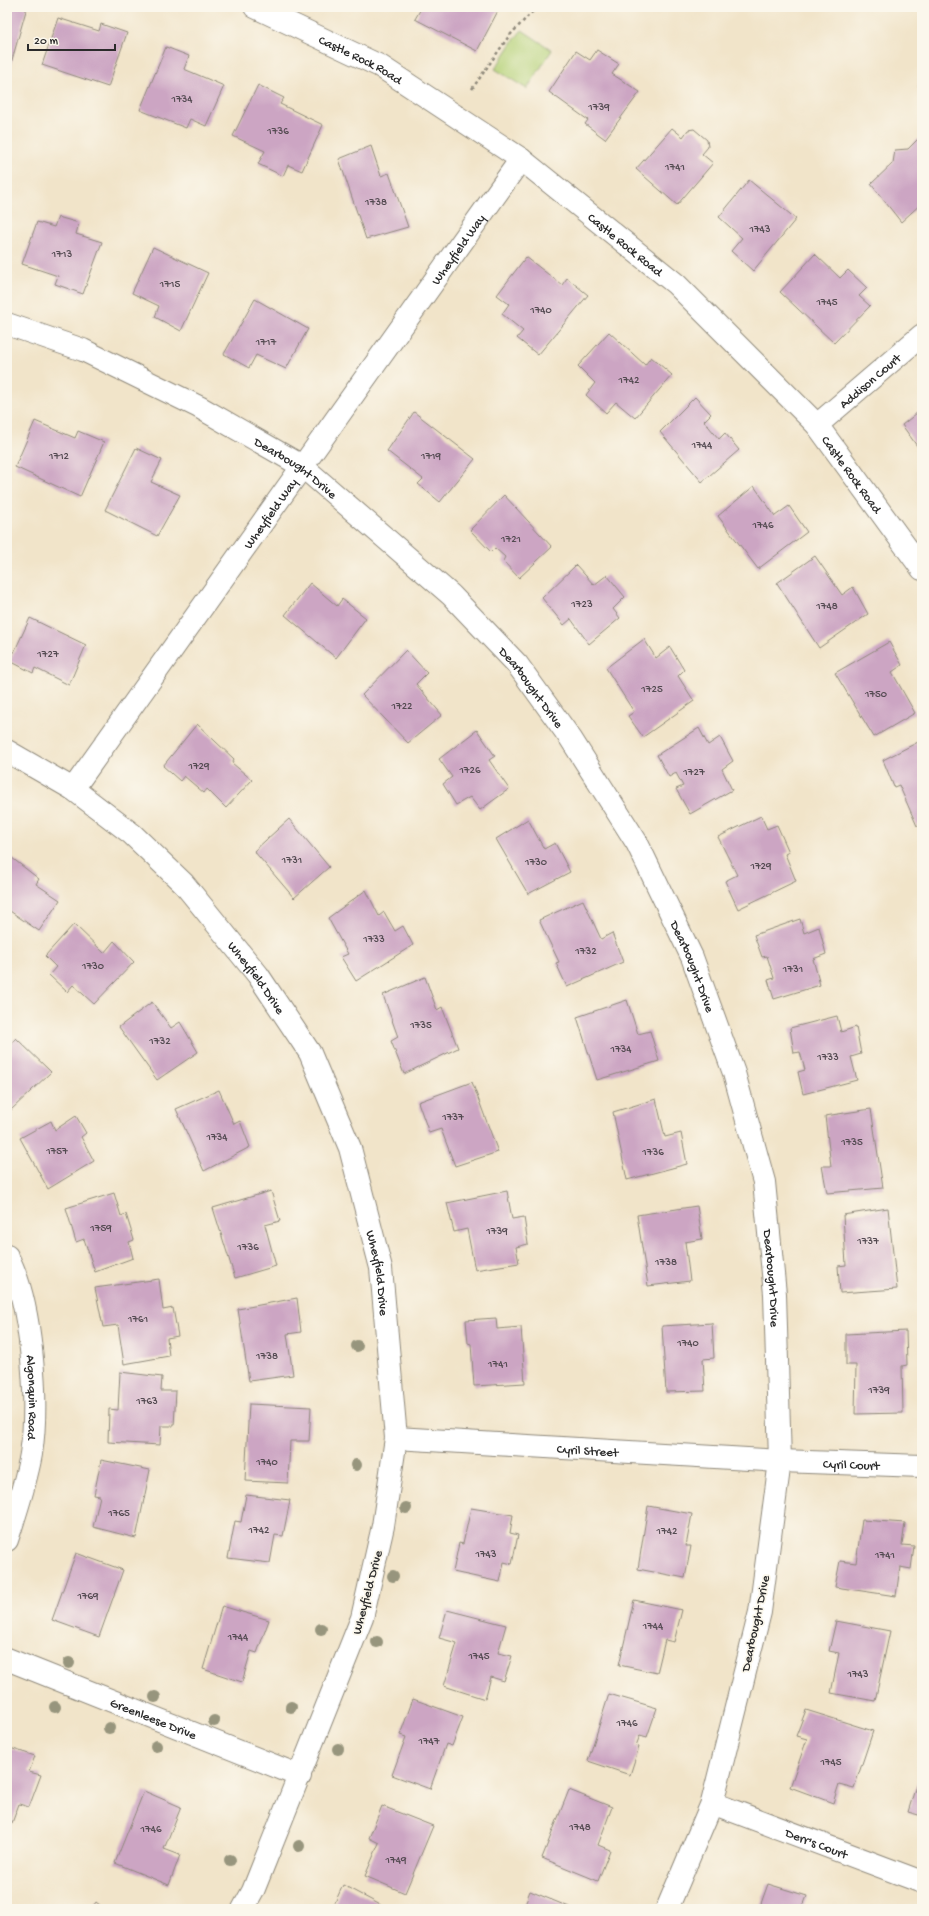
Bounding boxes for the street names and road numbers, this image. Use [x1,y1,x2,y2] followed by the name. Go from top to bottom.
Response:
[316,33,406,89] street label: Castle Rock Road
[429,211,490,288] street label: Wheyfield Way
[584,211,666,281] street label: Castle Rock Road
[837,350,906,413] street label: Addison Court
[817,434,885,518] street label: Castle Rock Road
[250,435,339,503] street label: Dearbought Drive
[241,476,302,552] street label: Wheyfield Way
[494,644,566,732] street label: Dearbought Drive
[665,918,717,1015] street label: Dearbought Drive
[224,939,287,1018] street label: Wheyfield Drive
[759,1228,781,1328] street label: Dearbought Drive
[362,1229,390,1317] street label: Wheyfield Drive
[22,1354,39,1442] street label: Algonquin Road
[556,1443,620,1461] street label: Cyril Street
[823,1458,881,1475] street label: Cyril Court
[350,1549,387,1636] street label: Wheyfield Drive
[739,1574,774,1674] street label: Dearbought Drive
[107,1696,198,1744] street label: Greenleese Drive
[782,1826,851,1864] street label: Derr's Court

